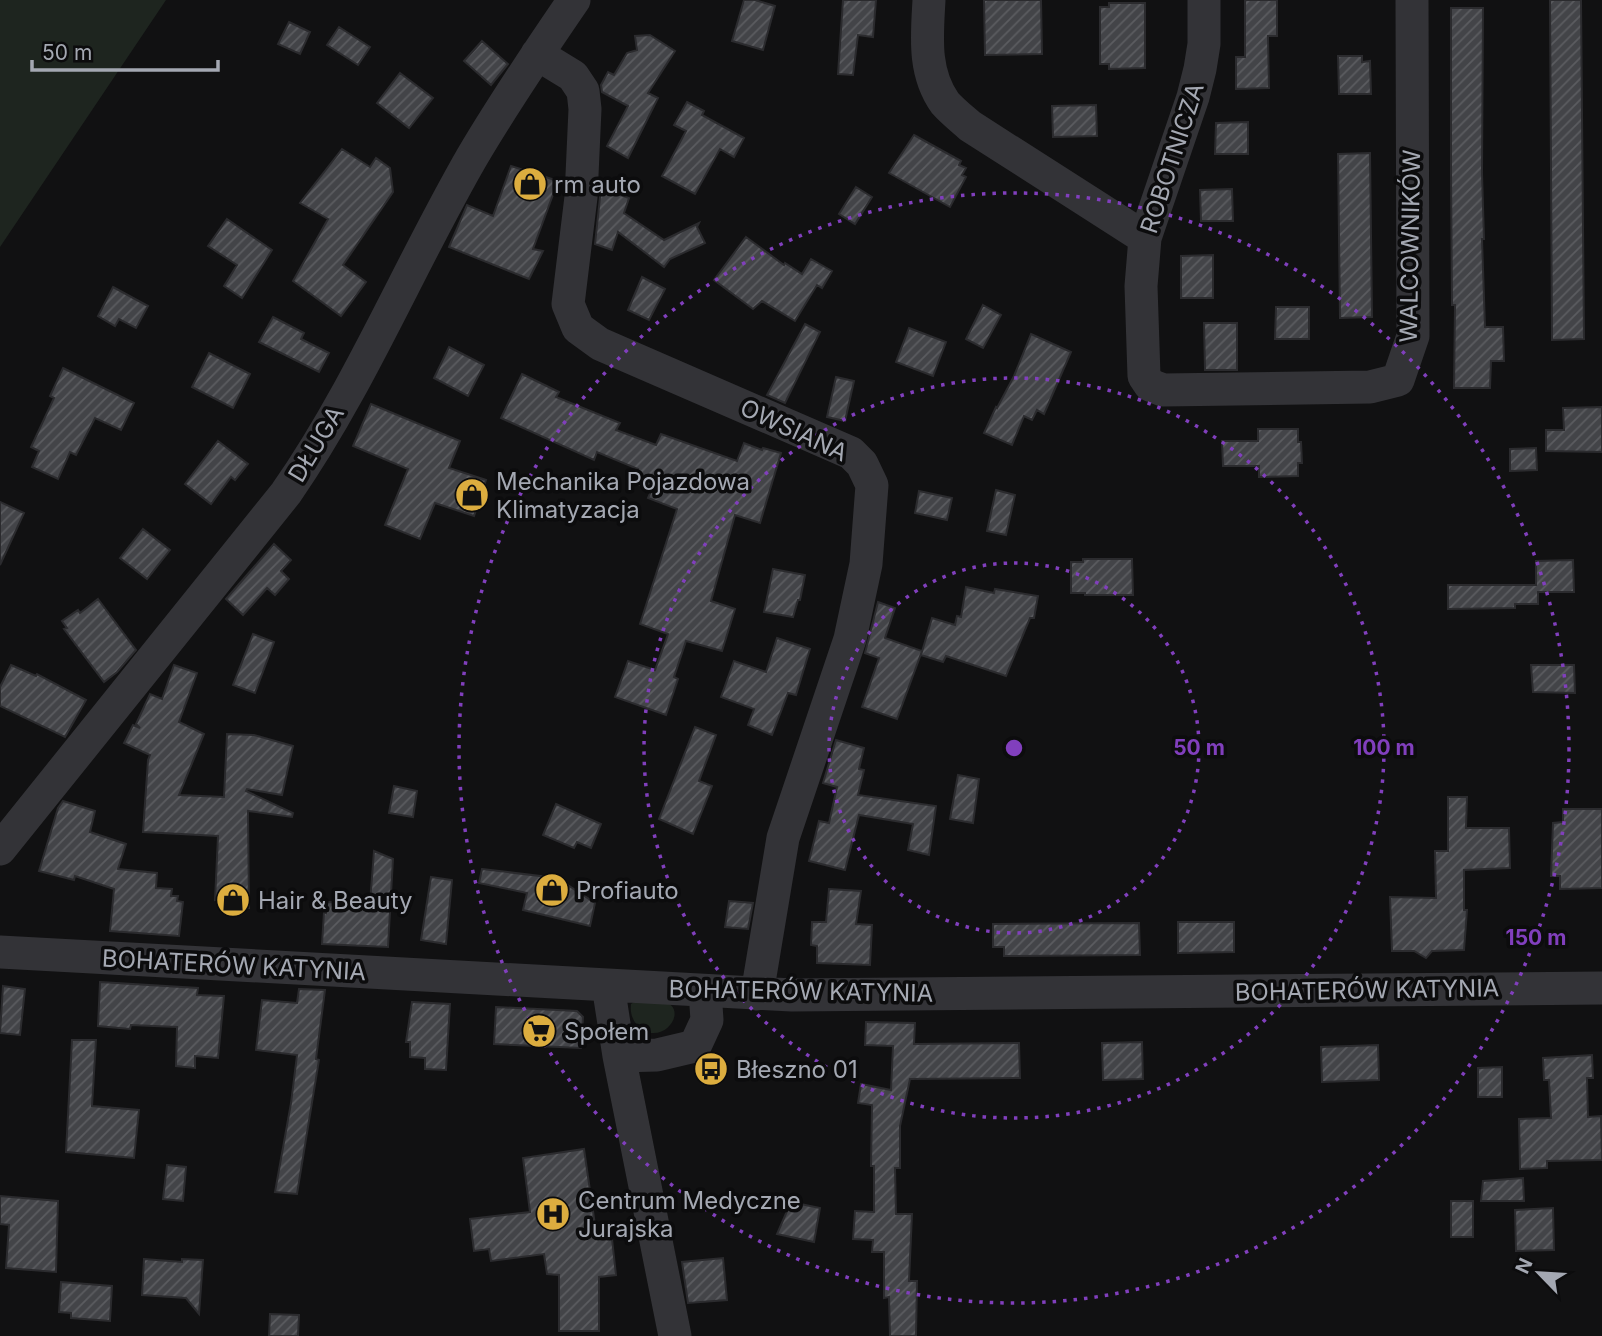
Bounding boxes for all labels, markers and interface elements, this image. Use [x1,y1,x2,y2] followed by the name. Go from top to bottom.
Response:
[32,28,217,72] scale bar
[42,40,92,65] text: 50 m
[1134,79,1210,237] street label: ROBOTNICZA
[1394,149,1426,343] street label: WALCOWNIKÓW
[511,165,549,203] shop icon: rm auto
[554,170,641,199] place label: rm auto
[736,393,852,467] street label: OWSIANA
[282,401,350,487] street label: DŁUGA
[496,467,750,524] place label: Mechanika Pojazdowa Klimatyzacja
[453,476,491,514] shop icon: Mechanika Pojazdowa Klimatyzacja
[1173,735,1225,760] text: 50 m
[1353,735,1415,760] text: 100 m
[1002,736,1026,760] centre of rings
[533,871,571,909] shop icon: Profiauto
[576,876,679,905] place label: Profiauto
[214,881,252,919] shop icon: Hair & Beauty
[258,886,413,915] place label: Hair & Beauty
[1506,925,1566,950] text: 150 m
[101,944,367,986] street label: BOHATERÓW KATYNIA
[1235,973,1499,1007] street label: BOHATERÓW KATYNIA
[669,974,933,1008] street label: BOHATERÓW KATYNIA
[520,1012,558,1050] supermarket icon: Społem
[564,1017,649,1046] place label: Społem
[692,1050,730,1088] bus stop icon: Błeszno 01
[736,1055,858,1084] place label: Błeszno 01
[578,1186,801,1243] place label: Centrum Medyczne Jurajska
[534,1195,572,1233] hospital icon: Centrum Medyczne Jurajska
[1504,1238,1574,1308] north arrow
[1511,1255,1538,1277] text: N

